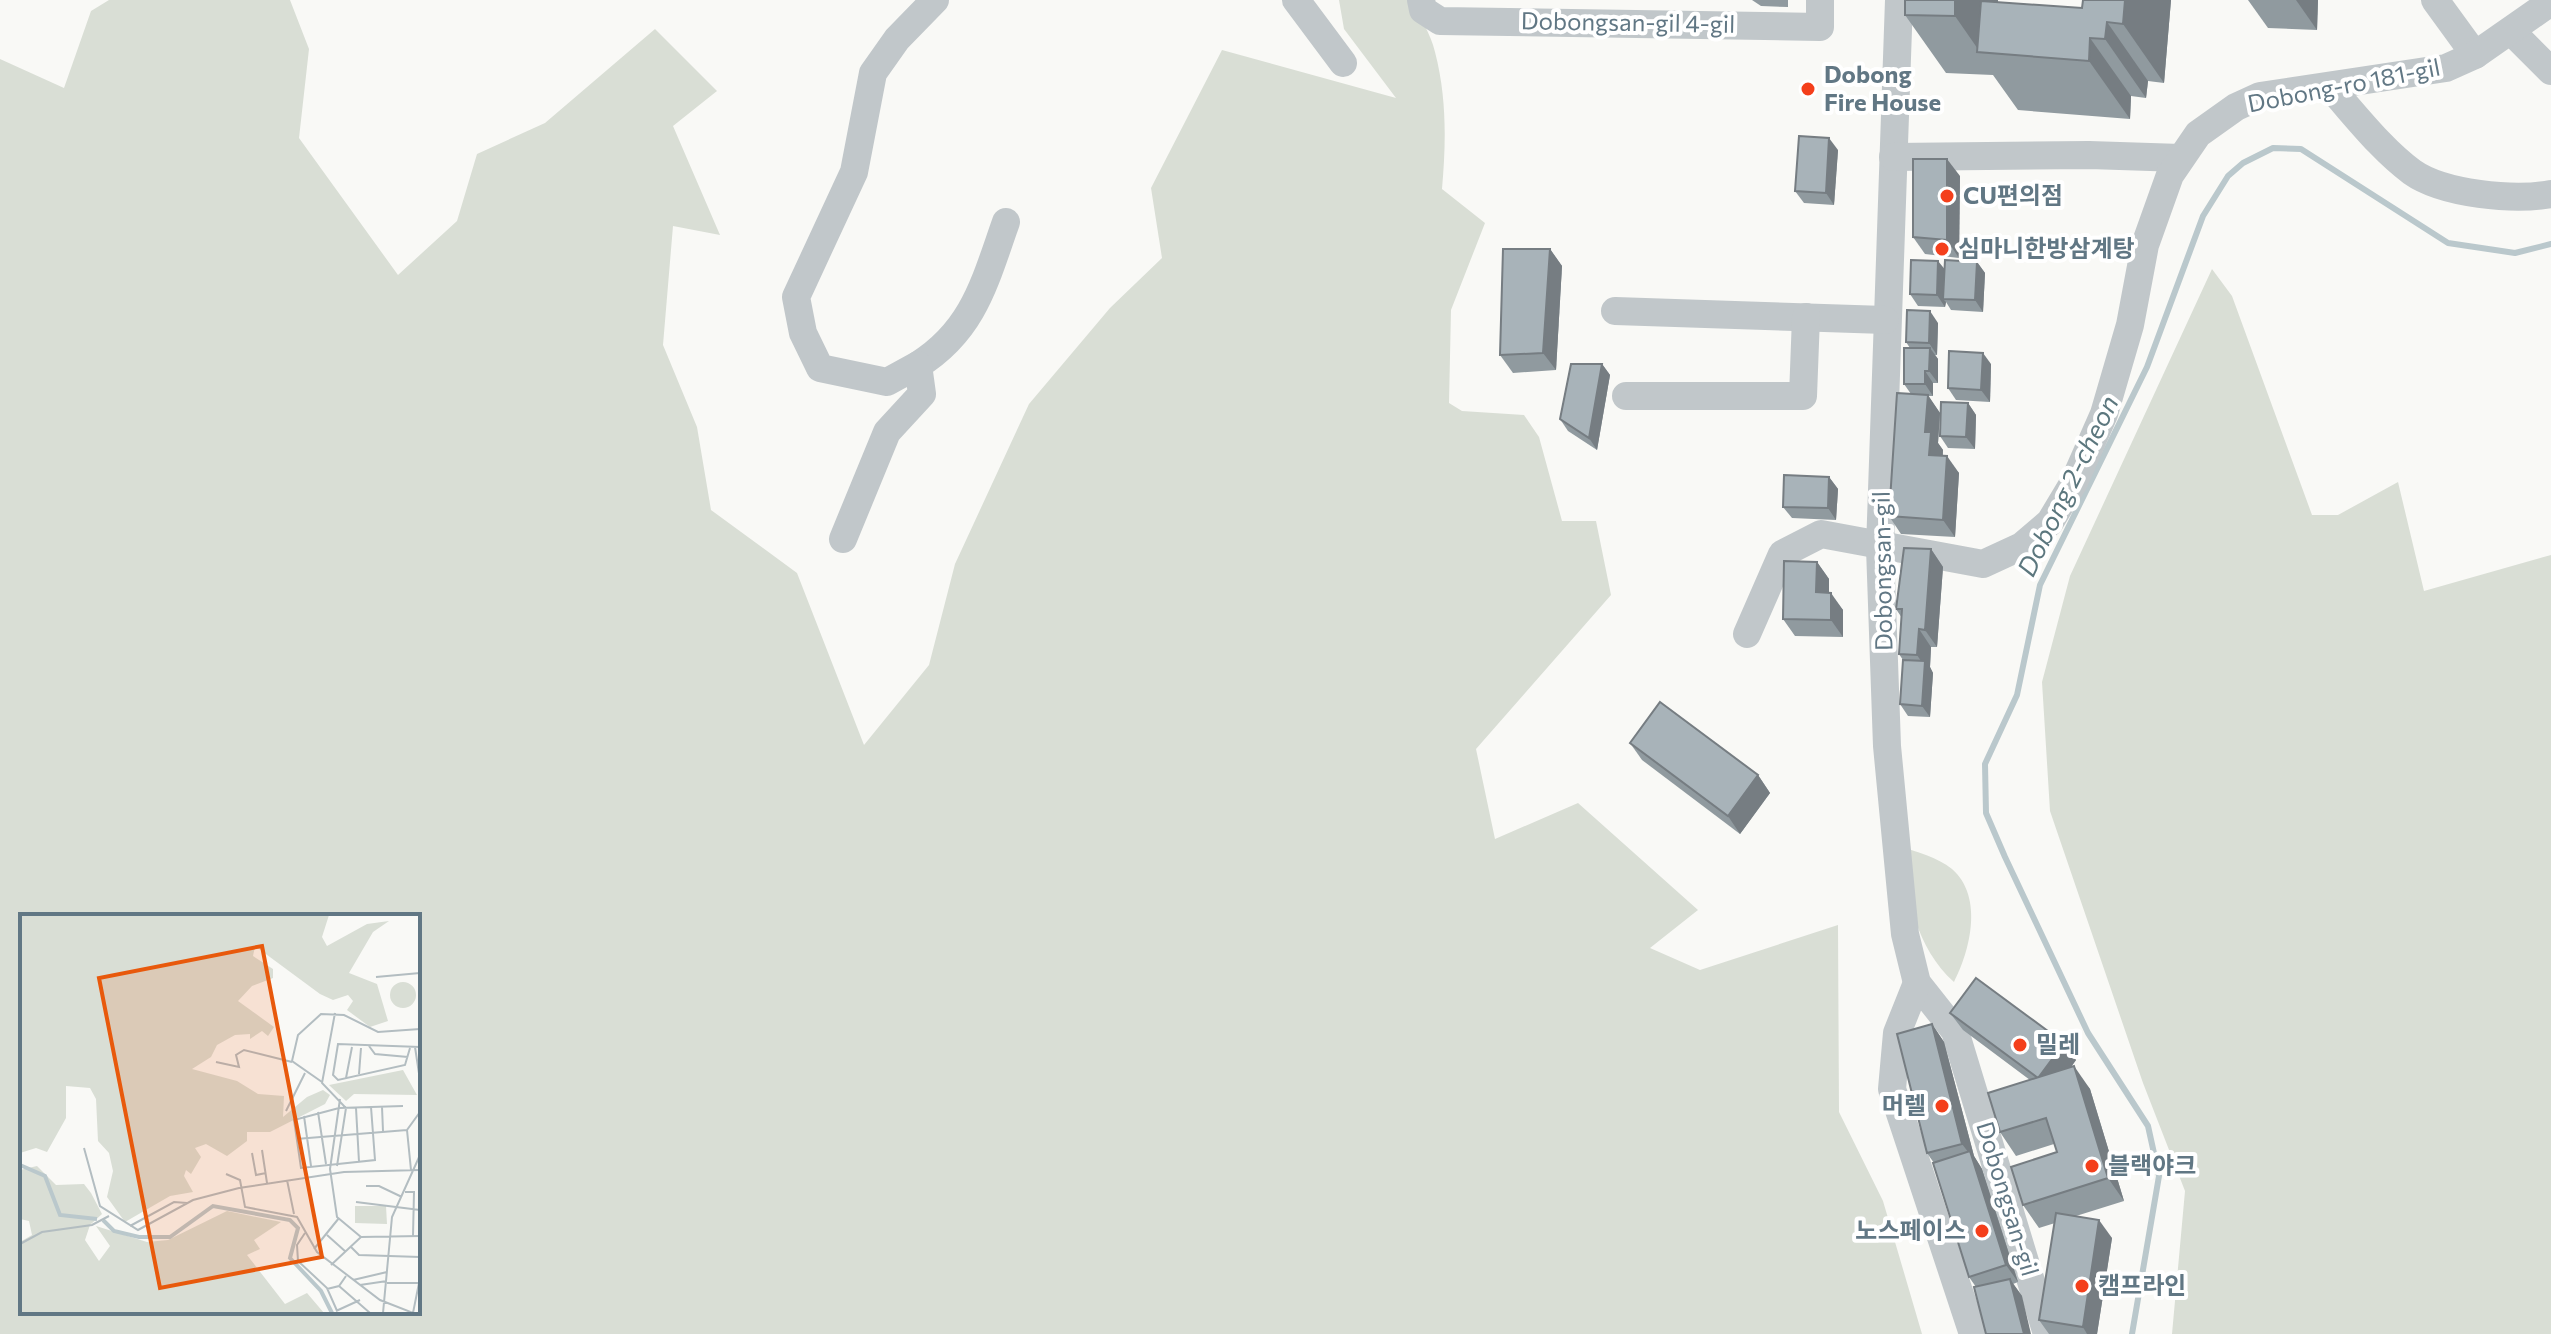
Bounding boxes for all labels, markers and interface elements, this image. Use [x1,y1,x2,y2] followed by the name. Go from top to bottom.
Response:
[1521,5,1735,38] street label: Dobongsan-gil 4-gil
[2245,52,2442,117] street label: Dobong-ro 181-gil
[1824,59,1941,116] place label: Dobong Fire House
[1799,80,1817,98] marker: Dobong Fire House
[1963,180,2063,209] place label: CU편의점
[1938,187,1956,205] marker: CU편의점
[1958,233,2135,262] place label: 심마니한방삼계탕
[1933,240,1951,258] marker: 심마니한방삼계탕
[2010,390,2124,581] water label: Dobong 2-cheon
[1866,491,1897,651] street label: Dobongsan-gil
[20,914,420,1314] inset map
[2036,1029,2080,1058] place label: 밀레
[2011,1036,2029,1054] marker: 밀레
[1882,1090,1926,1119] place label: 머렐
[1933,1097,1951,1115] marker: 머렐
[1971,1118,2046,1279] street label: Dobongsan-gil
[2108,1150,2196,1179] place label: 블랙야크
[2083,1157,2101,1175] marker: 블랙야크
[1856,1215,1966,1244] place label: 노스페이스
[1973,1222,1991,1240] marker: 노스페이스
[2098,1270,2186,1299] place label: 캠프라인
[2073,1277,2091,1295] marker: 캠프라인

